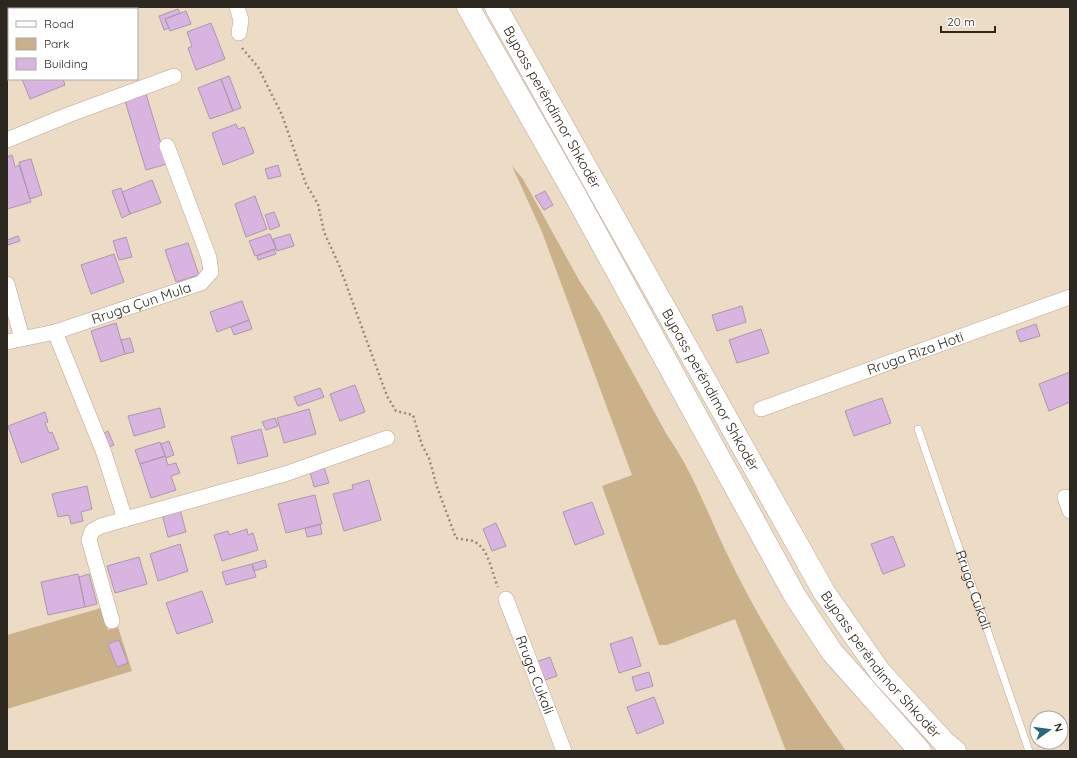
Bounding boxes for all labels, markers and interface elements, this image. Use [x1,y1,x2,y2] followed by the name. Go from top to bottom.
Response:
[8,8,138,80] legend
[941,8,995,34] scale bar
[947,14,975,29] text: 20 m
[44,16,74,31] text: Road
[499,23,605,192] street label: Bypass perëndimor Shkodër
[44,36,69,51] text: Park
[44,56,88,71] text: Building
[89,278,193,328] street label: Rruga Çun Mula
[658,305,764,475] street label: Bypass perëndimor Shkodër
[864,327,966,379] street label: Rruga Riza Hoti
[951,548,995,632] street label: Rruga Cukali
[817,587,945,742] street label: Bypass perëndimor Shkodër
[512,633,558,717] street label: Rruga Cukali
[1029,710,1069,750] north arrow
[1051,722,1066,733] text: N

